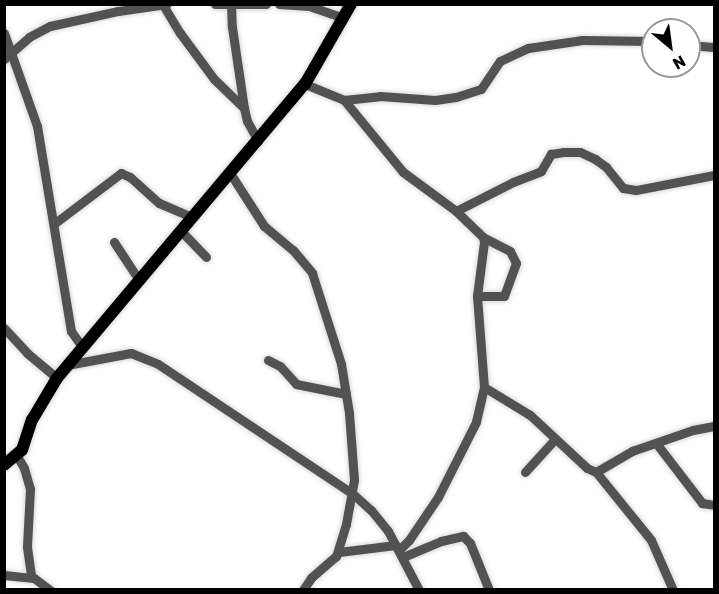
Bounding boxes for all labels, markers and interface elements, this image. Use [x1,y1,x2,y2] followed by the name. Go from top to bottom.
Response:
[641,18,701,78] north arrow
[669,51,689,74] text: N

